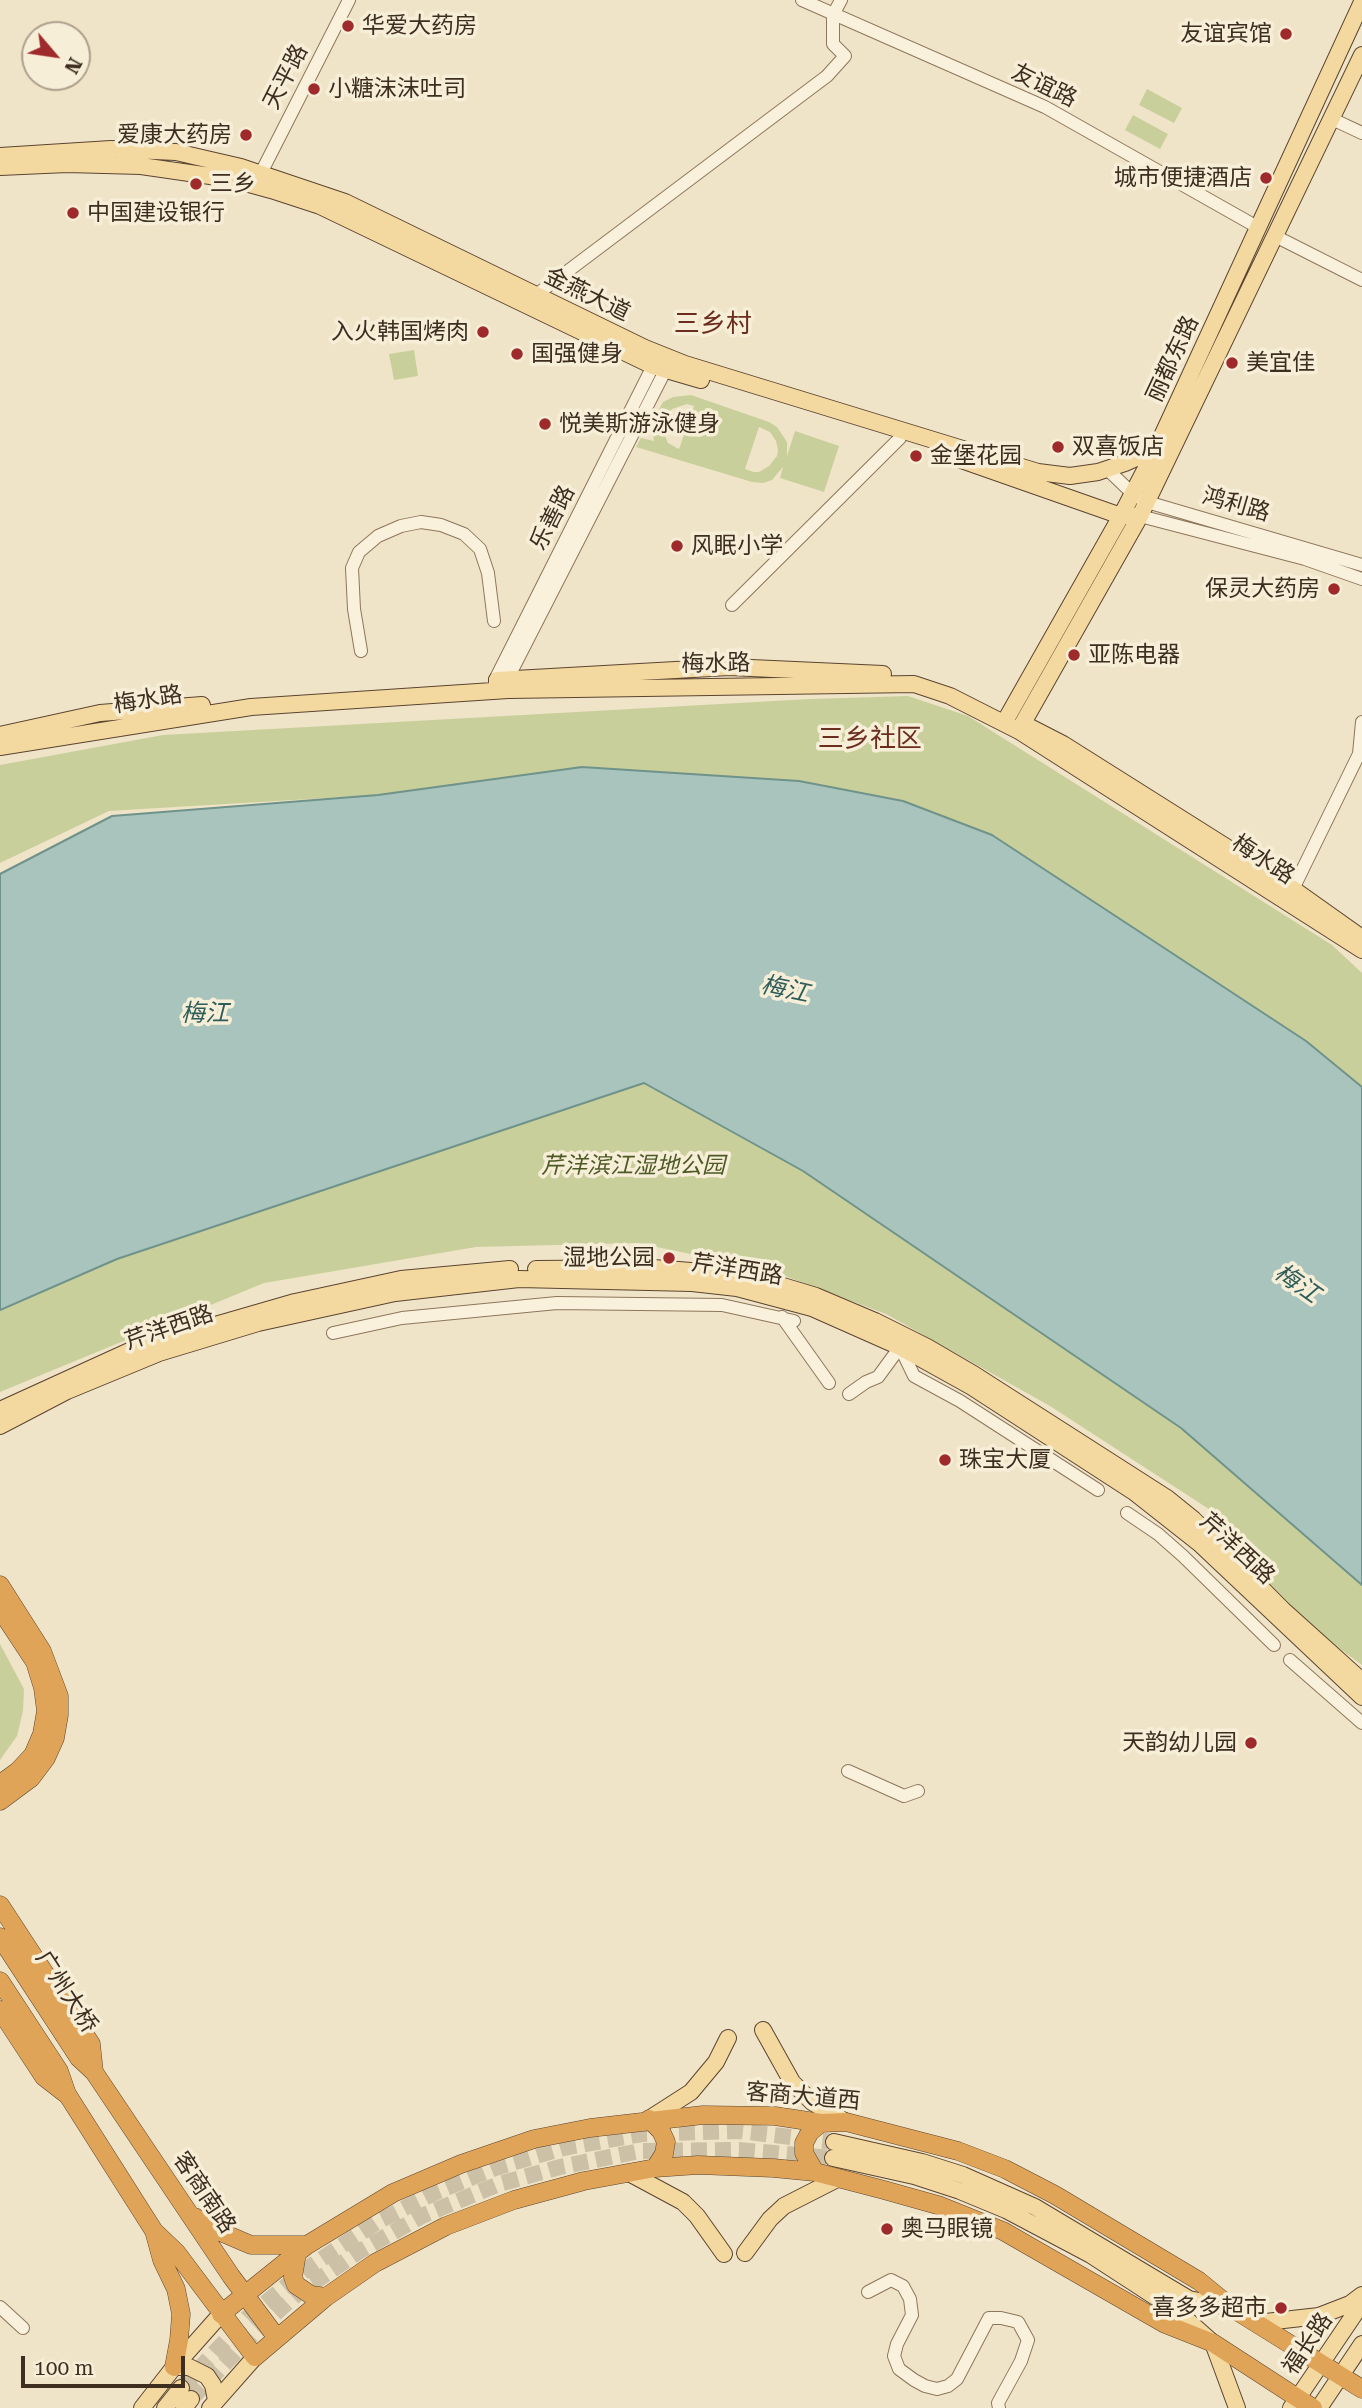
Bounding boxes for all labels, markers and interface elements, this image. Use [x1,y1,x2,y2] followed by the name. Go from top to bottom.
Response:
[362,12,477,40] place label: 华爱大药房
[340,18,356,34] marker: 华爱大药房
[1180,20,1272,48] place label: 友谊宾馆
[21,21,91,91] north arrow
[1278,26,1294,42] marker: 友谊宾馆
[258,40,314,114] street label: 天平路
[59,53,87,77] text: N
[1007,58,1081,114] street label: 友谊路
[328,75,466,103] place label: 小糖沫沫吐司
[306,81,322,97] marker: 小糖沫沫吐司
[117,121,232,149] place label: 爱康大药房
[238,127,254,143] marker: 爱康大药房
[1114,164,1252,192] place label: 城市便捷酒店
[210,170,256,198] place label: 三乡
[1258,170,1274,186] marker: 城市便捷酒店
[188,176,204,192] marker: 三乡
[87,199,225,227] place label: 中国建设银行
[65,205,81,221] marker: 中国建设银行
[540,262,634,328] street label: 金燕大道
[674,308,752,340] district label: 三乡村
[1141,311,1205,407] street label: 丽都东路
[331,318,469,346] place label: 入火韩国烤肉
[475,324,491,340] marker: 入火韩国烤肉
[531,340,623,368] place label: 国强健身
[509,346,525,362] marker: 国强健身
[1246,349,1315,377] place label: 美宜佳
[1224,355,1240,371] marker: 美宜佳
[559,410,720,438] place label: 悦美斯游泳健身
[537,416,553,432] marker: 悦美斯游泳健身
[1072,433,1164,461] place label: 双喜饭店
[1050,439,1066,455] marker: 双喜饭店
[930,442,1022,470] place label: 金堡花园
[908,448,924,464] marker: 金堡花园
[525,481,581,555] street label: 乐善路
[1199,482,1273,528] street label: 鸿利路
[691,532,783,560] place label: 风眠小学
[669,538,685,554] marker: 风眠小学
[1205,575,1320,603] place label: 保灵大药房
[1326,581,1342,597] marker: 保灵大药房
[1088,641,1180,669] place label: 亚陈电器
[1066,647,1082,663] marker: 亚陈电器
[681,650,751,678] street label: 梅水路
[112,681,184,719] street label: 梅水路
[818,723,922,755] district label: 三乡社区
[1227,830,1299,890] street label: 梅水路
[759,971,811,1009] water label: 梅江
[181,1000,229,1028] water label: 梅江
[541,1152,725,1180] park label: 芹洋滨江湿地公园
[563,1244,655,1272] place label: 湿地公园
[689,1249,785,1291] street label: 芹洋西路
[661,1250,677,1266] marker: 湿地公园
[1269,1258,1325,1310] water label: 梅江
[121,1300,217,1356] street label: 芹洋西路
[959,1446,1051,1474] place label: 珠宝大厦
[937,1452,953,1468] marker: 珠宝大厦
[1194,1508,1280,1590] street label: 芹洋西路
[1122,1729,1237,1757] place label: 天韵幼儿园
[1243,1735,1259,1751] marker: 天韵幼儿园
[29,1946,103,2038] street label: 广州大桥
[745,2078,861,2116] street label: 客商大道西
[167,2147,241,2239] street label: 客商南路
[901,2215,993,2243] place label: 奥马眼镜
[879,2221,895,2237] marker: 奥马眼镜
[1152,2294,1267,2322] place label: 喜多多超市
[1273,2300,1289,2316] marker: 喜多多超市
[1277,2308,1339,2380] street label: 福长路
[24,2342,189,2386] scale bar
[34,2356,94,2380] text: 100 m

